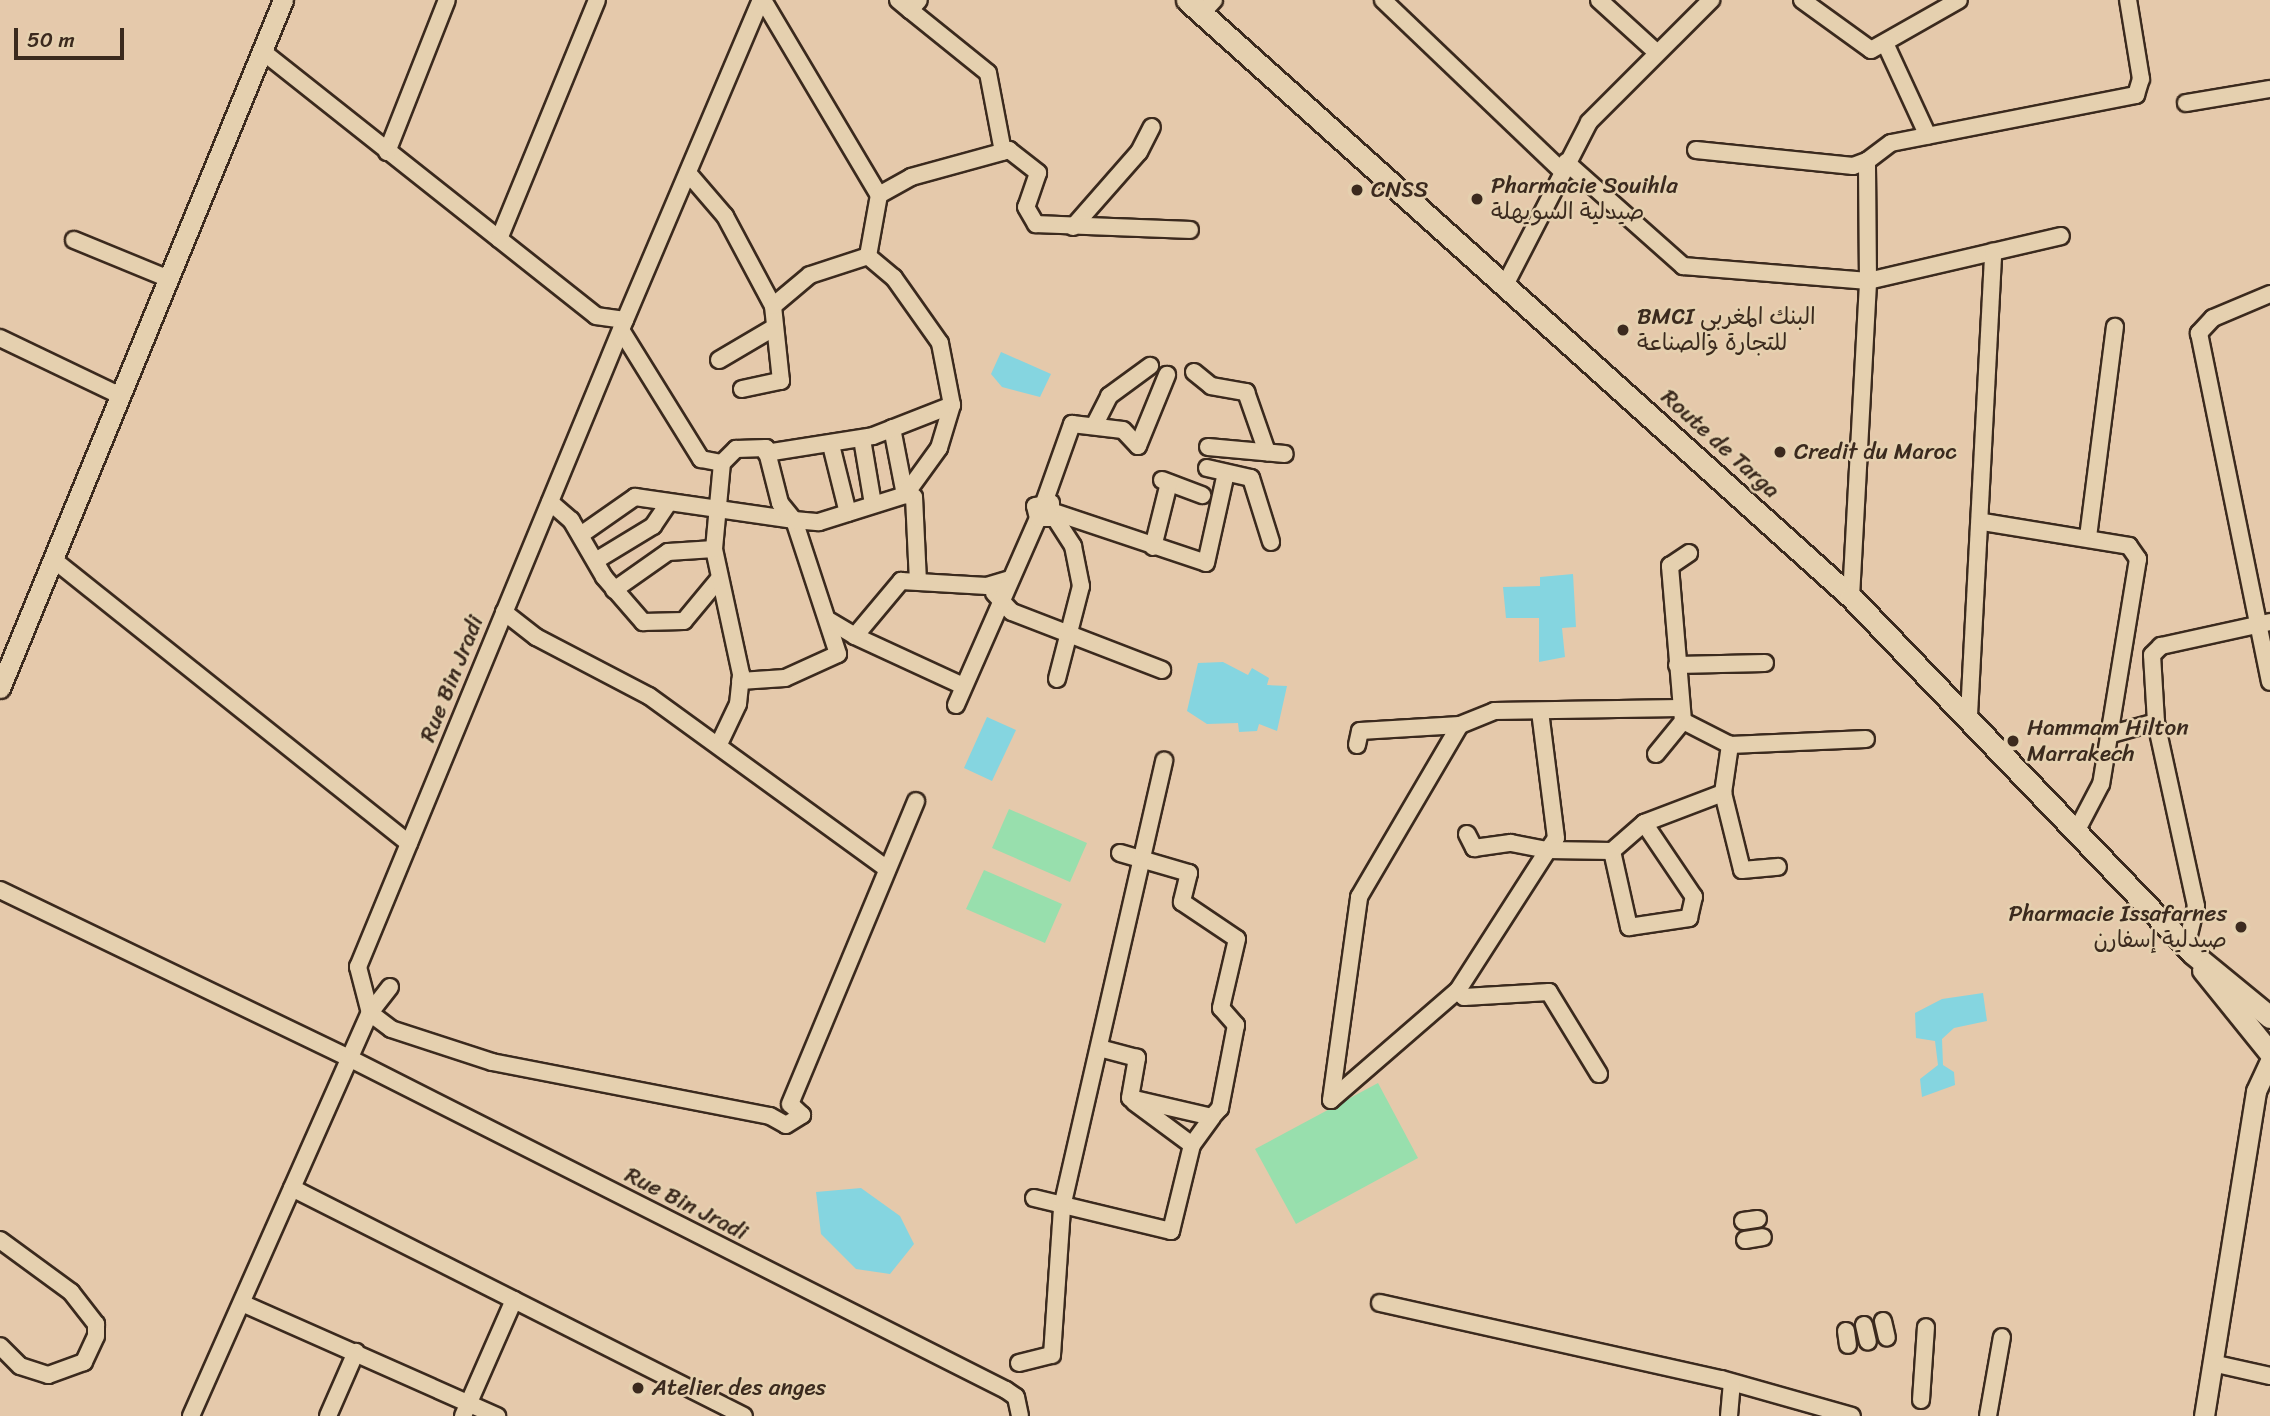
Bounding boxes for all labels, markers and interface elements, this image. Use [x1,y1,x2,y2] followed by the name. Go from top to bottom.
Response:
[18,14,128,58] scale bar
[27,21,75,59] text: 50 m
[1491,172,1678,226] place label: Pharmacie Souihla صيدلية السويهلة
[1371,176,1428,204] place label: CNSS
[1349,182,1365,198] marker: CNSS
[1469,191,1485,207] marker: Pharmacie Souihla صيدلية السويهلة
[1637,303,1816,357] place label: BMCI البنك المغربي للتجارة والصناعة
[1615,322,1631,338] marker: BMCI البنك المغربي للتجارة والصناعة
[1655,384,1785,504] street label: Route de Targa
[1794,438,1957,466] place label: Credit du Maroc
[1772,444,1788,460] marker: Credit du Maroc
[414,612,490,746] street label: Rue Bin Jradi
[2027,714,2189,768] place label: Hammam Hilton Marrakech
[2005,733,2021,749] marker: Hammam Hilton Marrakech
[2009,900,2227,954] place label: Pharmacie Issafarnes صيدلية إسفارن
[2233,919,2249,935] marker: Pharmacie Issafarnes صيدلية إسفارن
[620,1161,752,1247] street label: Rue Bin Jradi
[652,1374,826,1402] place label: Atelier des anges
[630,1380,646,1396] marker: Atelier des anges

